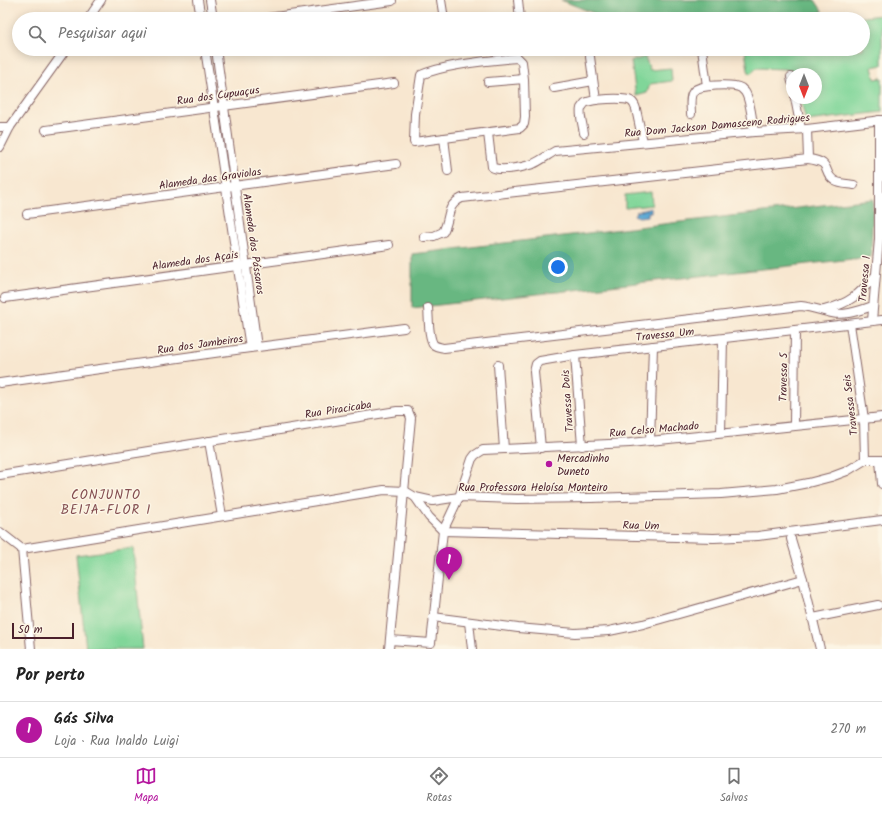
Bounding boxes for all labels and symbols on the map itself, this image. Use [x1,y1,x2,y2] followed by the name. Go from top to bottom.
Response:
[786,68,822,104] north arrow
[176,81,261,111] street label: Rua dos Cupuaçus
[624,109,811,143] street label: Rua Dom Jackson Damasceno Rodrigues
[158,163,263,195] street label: Alameda das Graviolas
[237,192,269,296] street label: Alameda dos Pássaros
[151,246,240,276] street label: Alameda dos Açais
[854,255,876,303] street label: Travessa 1
[548,257,568,277] your location
[635,323,695,347] street label: Travessa Um
[156,330,245,360] street label: Rua dos Jambeiros
[775,351,793,402] street label: Travessa 5
[557,369,579,433] street label: Travessa Dois
[838,373,864,436] street label: Travessa Seis
[304,396,373,424] street label: Rua Piracicaba
[609,417,700,443] street label: Rua Celso Machado
[557,450,609,481] place label: Mercadinho Duneto
[544,459,554,469] marker: Mercadinho Duneto
[458,479,608,497] street label: Rua Professora Heloísa Monteiro
[61,485,151,521] district label: CONJUNTO BEIJA-FLOR I
[623,517,660,535] street label: Rua Um
[436,547,462,580] pin: 1
[12,621,74,640] scale bar

